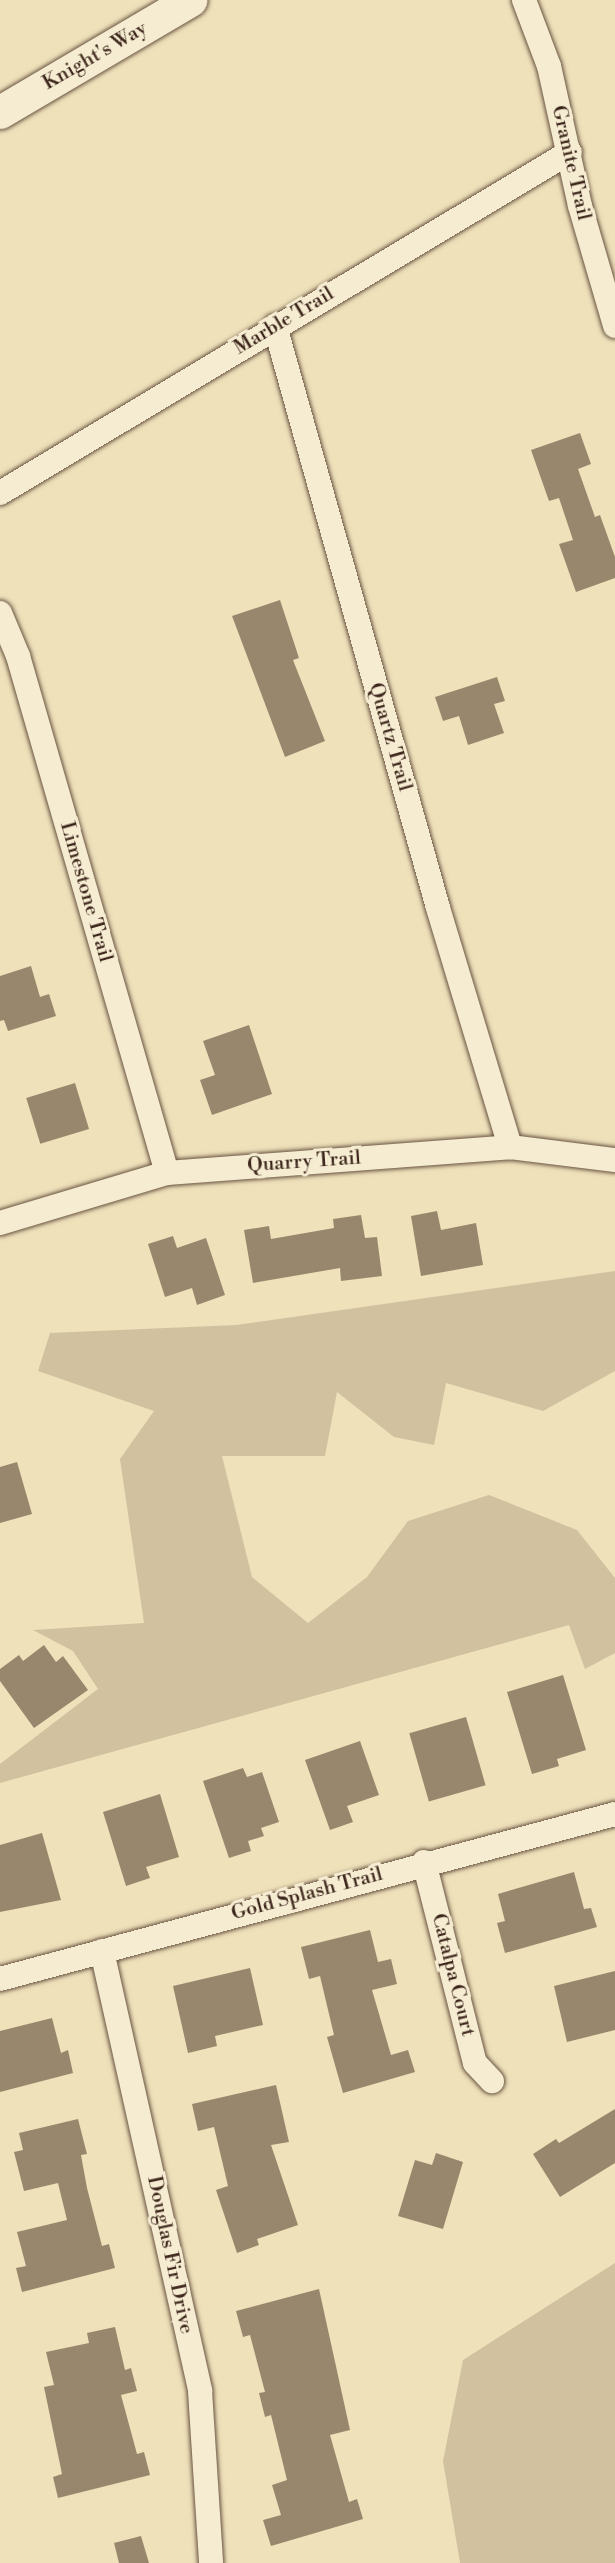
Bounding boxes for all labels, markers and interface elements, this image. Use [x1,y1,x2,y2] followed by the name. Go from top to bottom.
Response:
[39,17,151,95] street label: Knight's Way
[546,103,596,223] street label: Granite Trail
[230,282,338,360] street label: Marble Trail
[363,680,417,794] street label: Quartz Trail
[54,819,118,965] street label: Limestone Trail
[246,1146,362,1178] street label: Quarry Trail
[229,1862,385,1926] street label: Gold Splash Trail
[426,1911,480,2039] street label: Catalpa Court
[142,2174,198,2336] street label: Douglas Fir Drive

